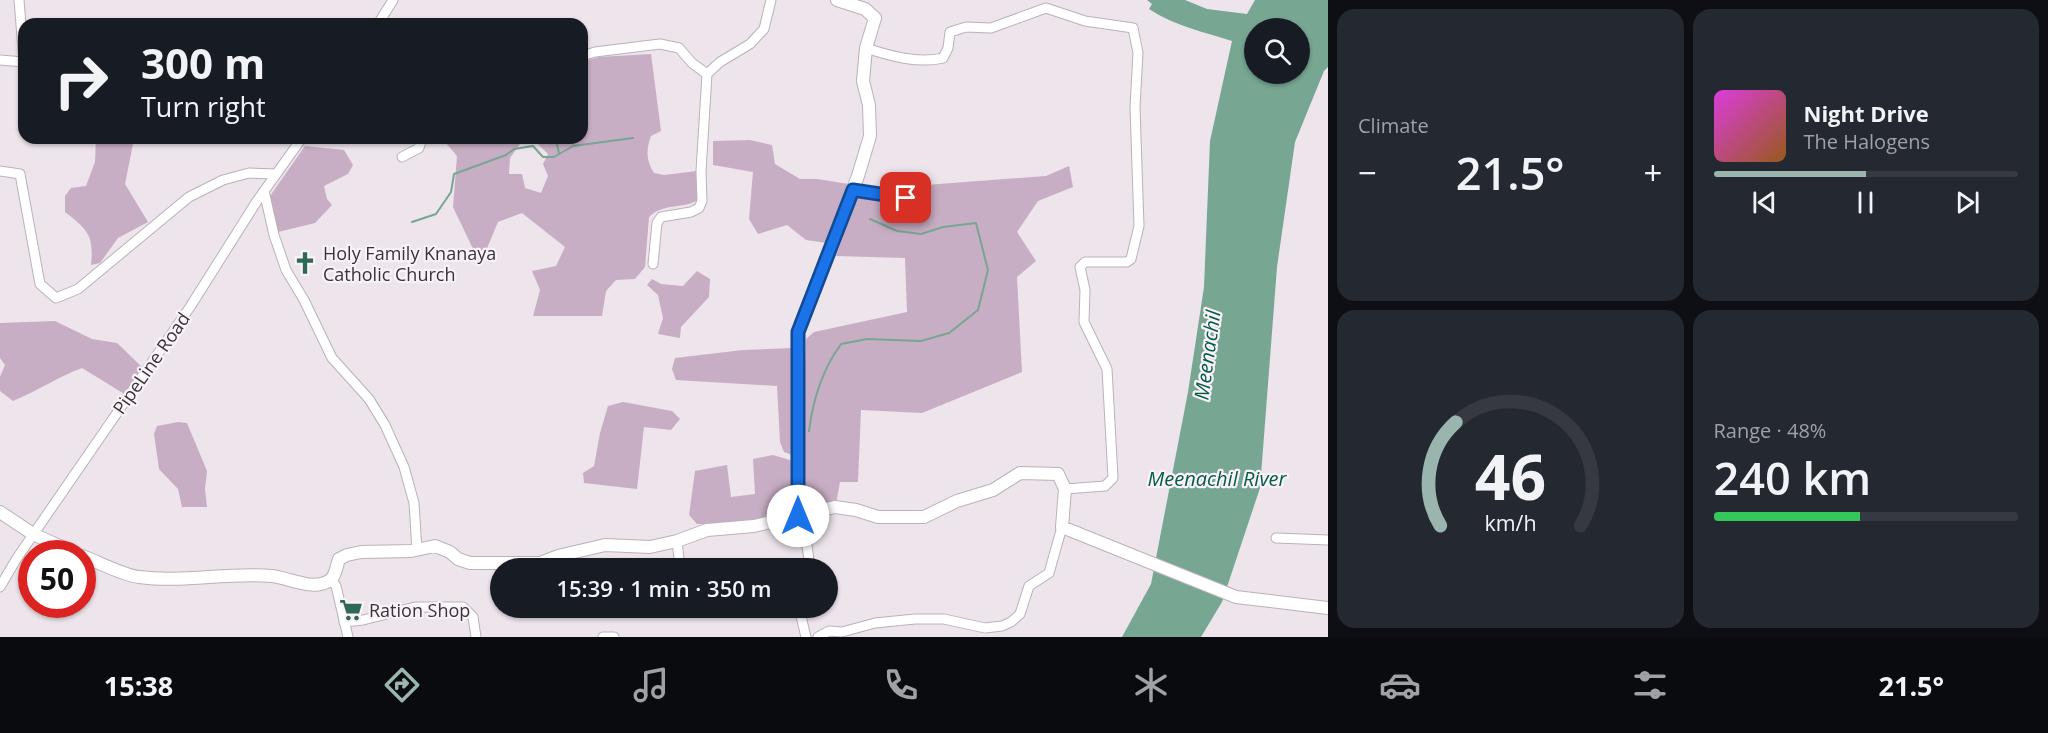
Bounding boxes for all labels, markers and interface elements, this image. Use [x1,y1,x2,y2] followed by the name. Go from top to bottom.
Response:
[1244,18,1310,84] map controls
[1244,18,1310,84] button: search
[141,34,265,91] text: 300 m
[42,42,120,120] icon: right
[141,88,266,125] text: Turn right
[1804,98,1929,128] text: Night Drive
[1358,112,1429,139] text: Climate
[1804,128,1930,155] text: The Halogens
[1456,142,1565,203] text: 21.5°
[1358,150,1377,195] text: −
[1644,150,1662,195] text: +
[880,172,931,223] pin
[889,181,922,214] icon: arrive
[1748,186,1781,219] icon: previous
[1849,186,1882,219] icon: pause
[1951,186,1984,219] icon: next
[323,241,496,286] place label: Holy Family Knanaya Catholic Church
[292,250,318,276] church icon: Holy Family Knanaya Catholic Church
[107,307,195,419] street label: PipeLine Road
[1187,308,1227,402] water label: Meenachil
[1714,417,1826,444] text: Range · 48%
[1475,433,1546,518] text: 46
[1714,447,1871,508] text: 240 km
[1148,465,1288,492] water label: Meenachil River
[766,484,830,548] position arrow
[1484,508,1536,537] text: km/h
[18,540,96,618] speed limit sign: 50
[556,573,772,603] text: 15:39 · 1 min · 350 m
[338,597,364,623] supermarket icon: Ration Shop
[369,598,470,622] place label: Ration Shop
[381,664,423,706] icon: directions
[630,664,672,706] icon: music
[880,664,922,706] icon: phone
[1130,664,1172,706] icon: climate
[1379,664,1421,706] icon: car
[1629,664,1671,706] icon: filters
[104,667,173,704] text: 15:38
[1879,667,1944,704] text: 21.5°

